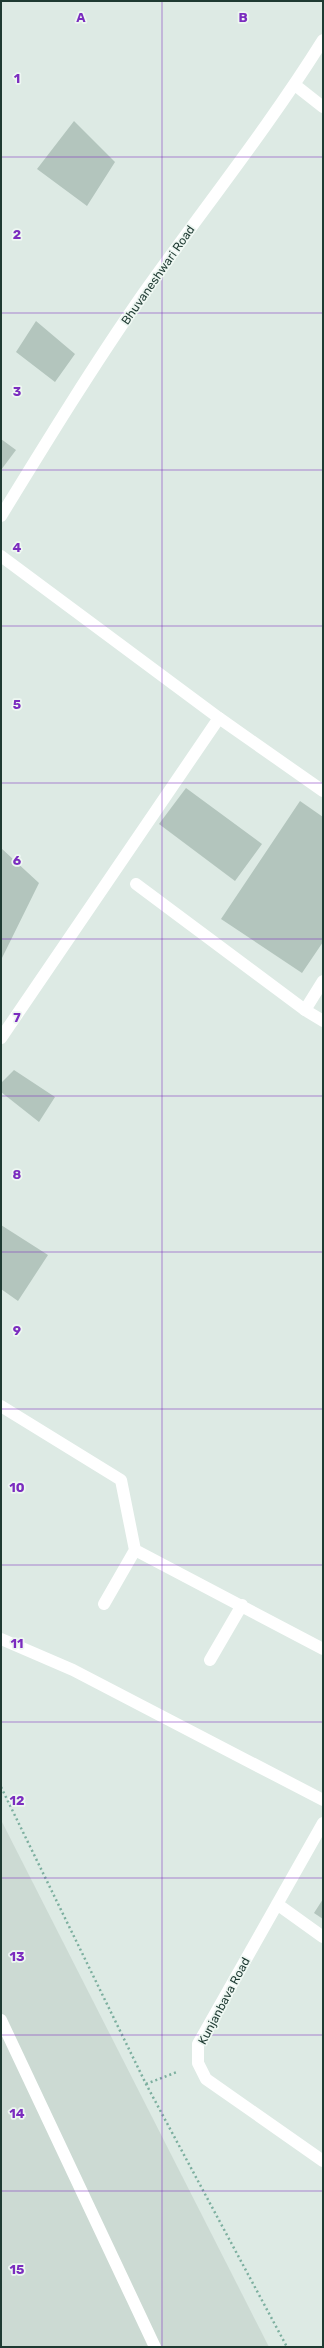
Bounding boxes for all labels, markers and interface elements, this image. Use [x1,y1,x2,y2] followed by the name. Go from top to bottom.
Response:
[76,10,86,25] text: A
[238,10,248,25] text: B
[14,71,20,86] text: 1
[118,223,198,327] street label: Bhuvaneshwari Road
[13,227,21,242] text: 2
[13,384,22,399] text: 3
[13,540,22,555] text: 4
[13,697,21,712] text: 5
[13,853,22,868] text: 6
[13,1010,21,1025] text: 7
[13,1167,22,1182] text: 8
[13,1323,21,1338] text: 9
[9,1480,25,1495] text: 10
[11,1636,23,1651] text: 11
[10,1793,24,1808] text: 12
[9,1949,25,1964] text: 13
[195,1955,253,2047] street label: Kunjanbava Road
[9,2106,25,2121] text: 14
[10,2262,24,2277] text: 15

